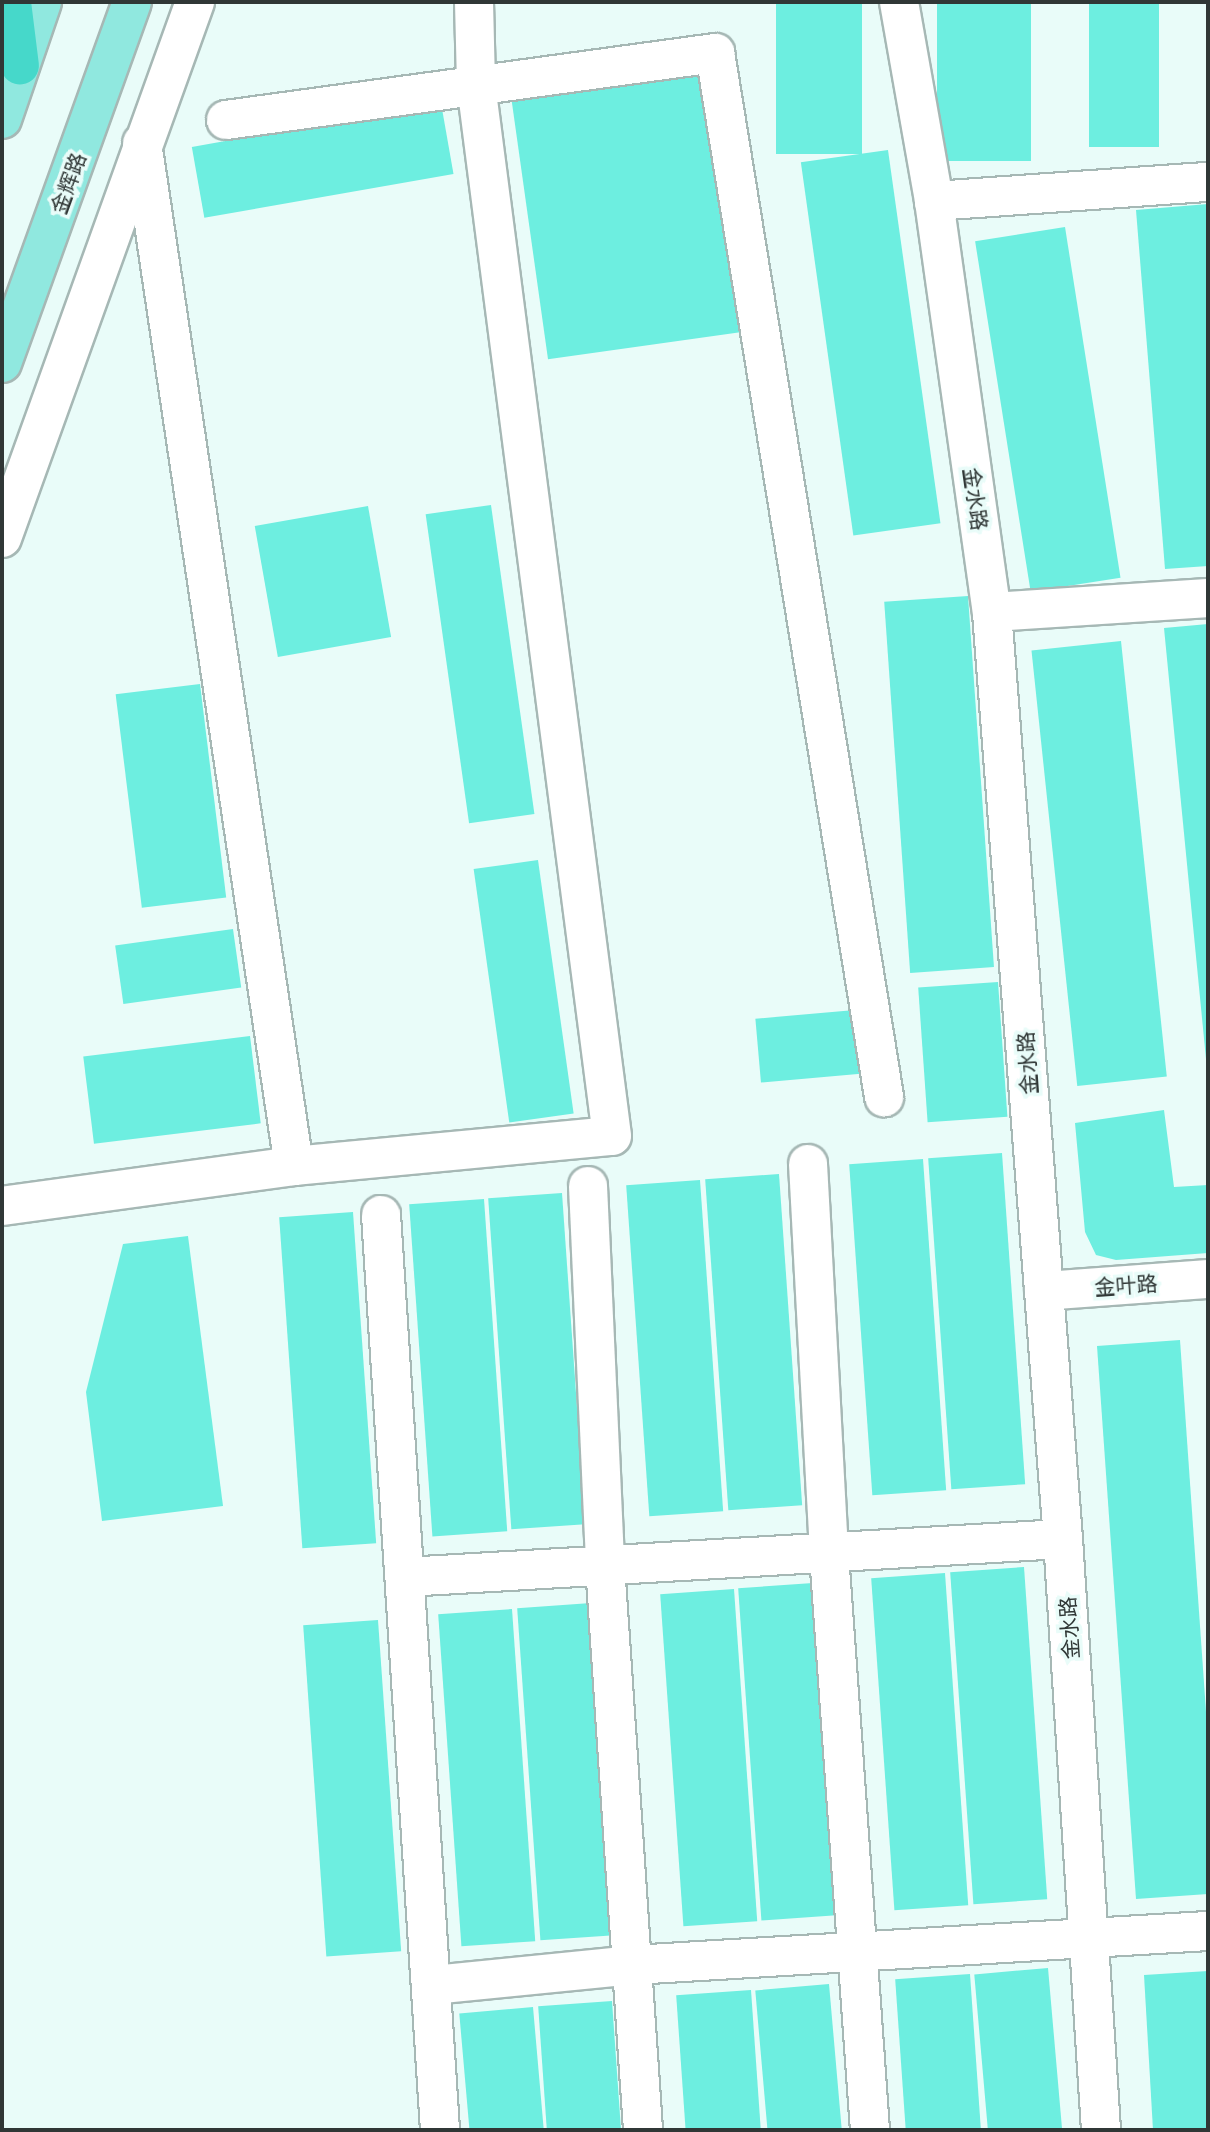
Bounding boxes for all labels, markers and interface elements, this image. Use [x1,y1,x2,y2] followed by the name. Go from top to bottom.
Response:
[45,149,91,217] street label: 金辉路
[959,466,993,532] street label: 金水路
[1012,1031,1042,1095] street label: 金水路
[1094,1270,1158,1300] street label: 金叶路
[1054,1596,1084,1660] street label: 金水路

